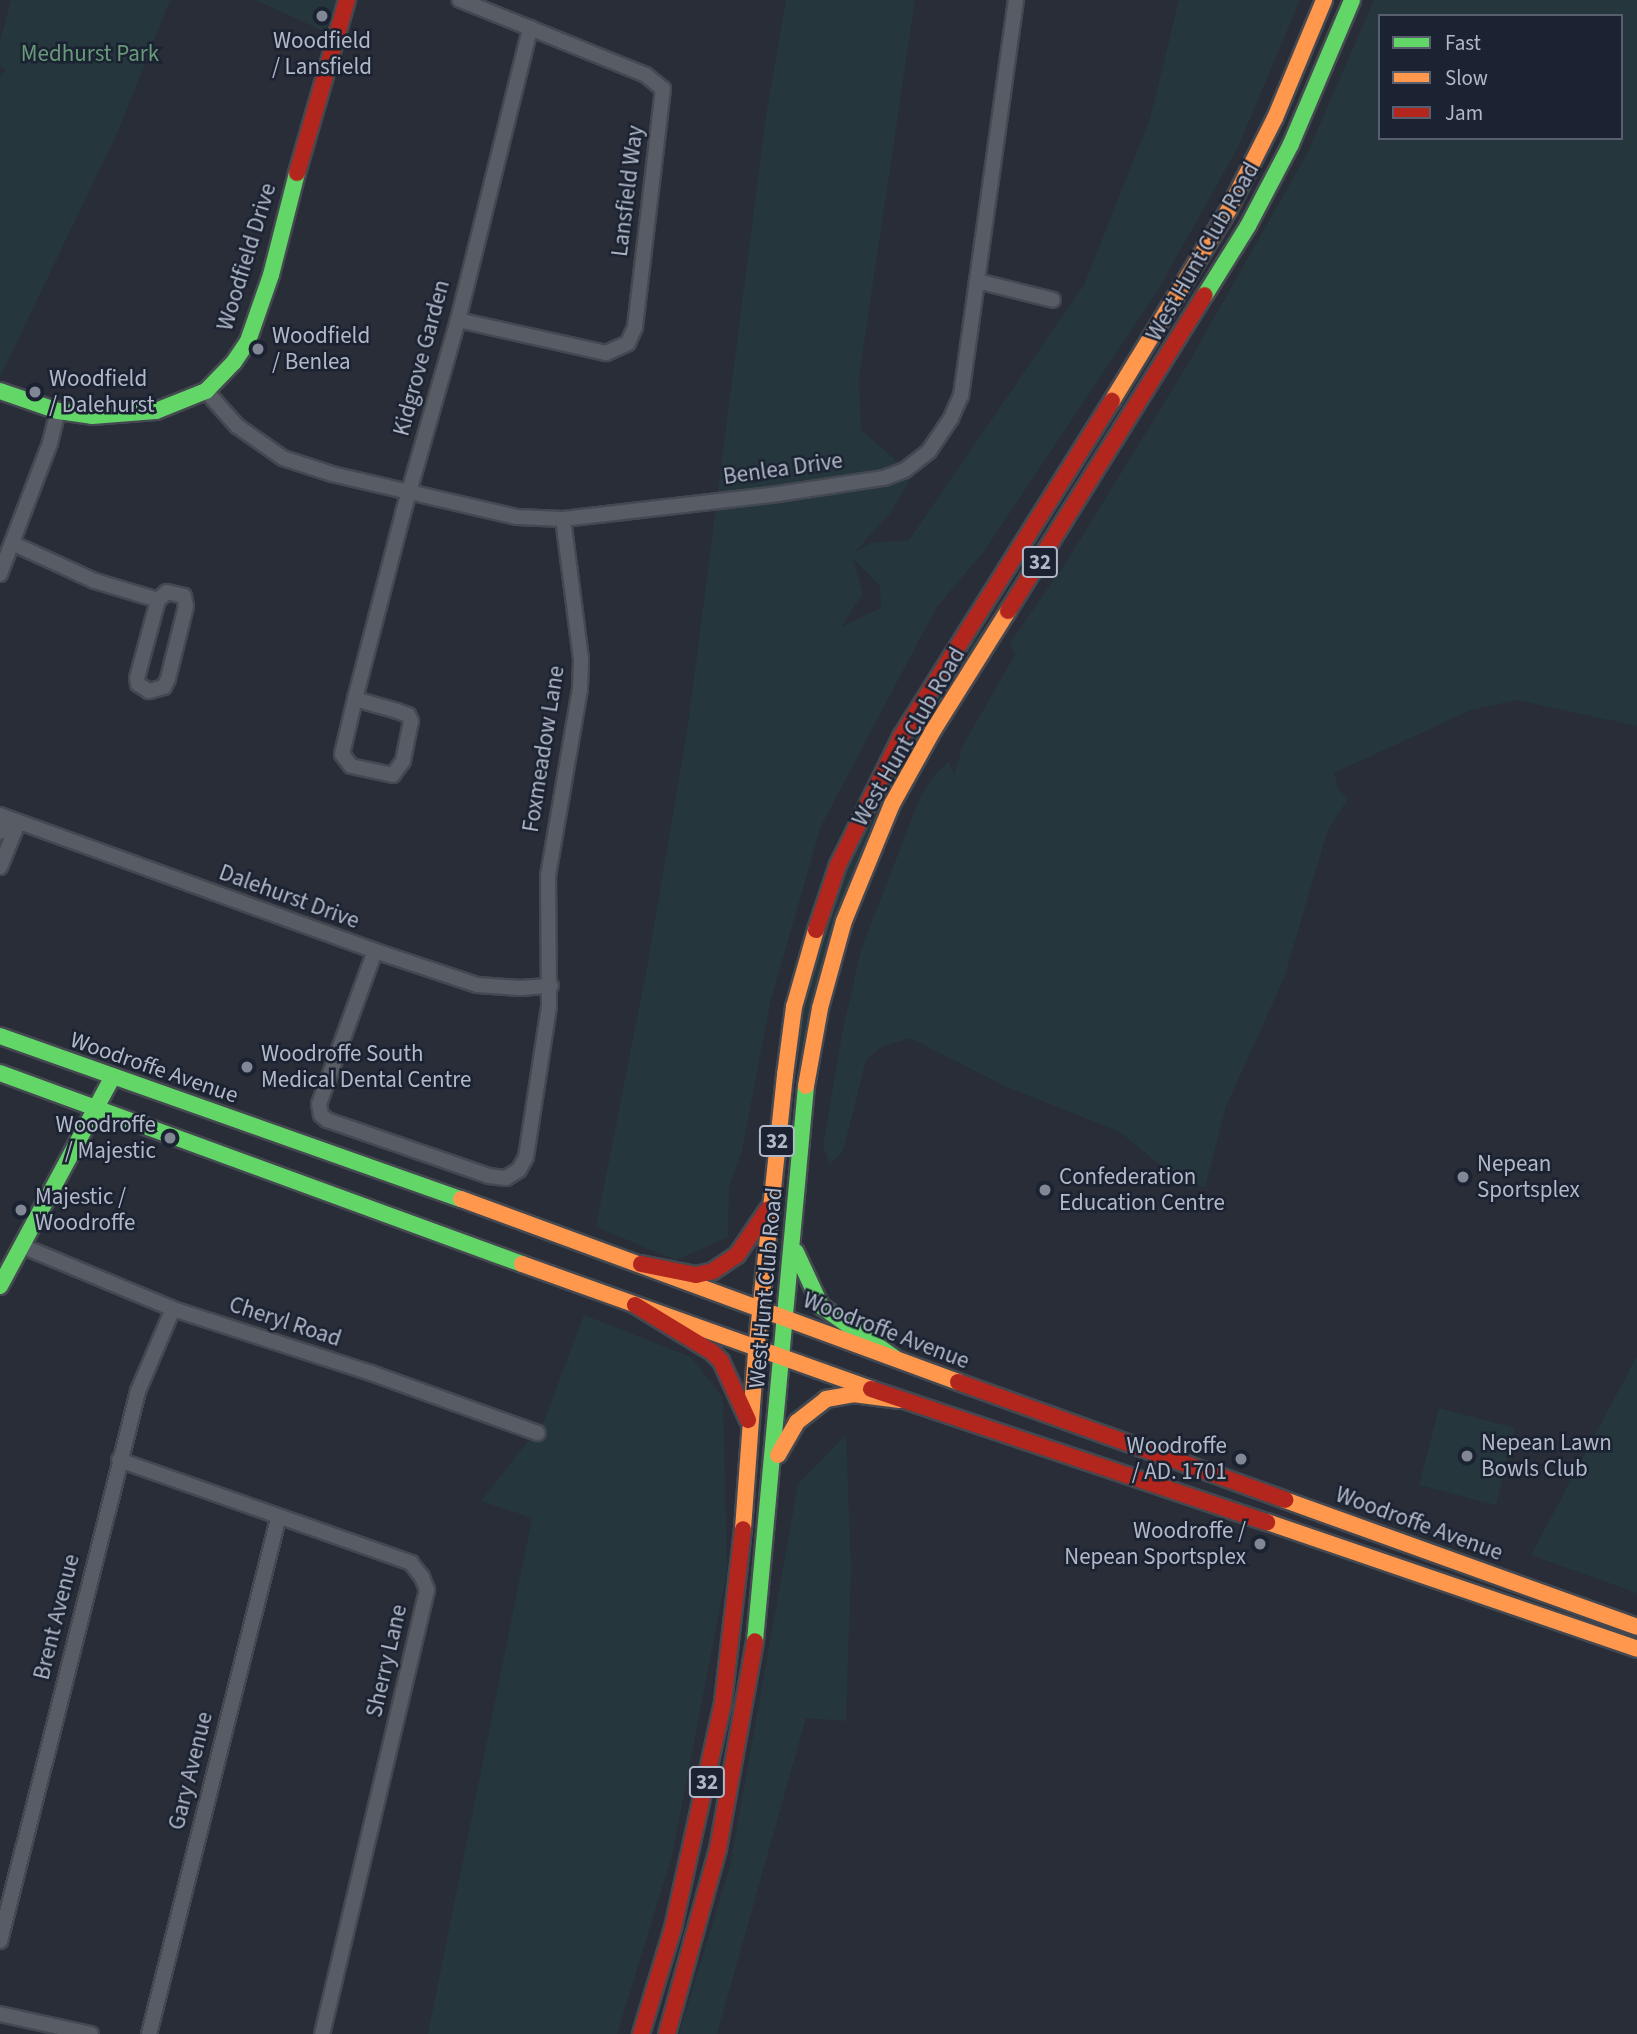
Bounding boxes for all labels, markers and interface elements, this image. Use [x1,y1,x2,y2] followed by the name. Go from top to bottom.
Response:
[314,8,330,24] marker: Woodfield / Lansfield
[1378,14,1623,140] legend
[272,27,372,81] place label: Woodfield / Lansfield
[1445,28,1481,58] text: Fast
[21,40,159,68] park label: Medhurst Park
[1445,63,1488,93] text: Slow
[1445,98,1483,128] text: Jam
[606,124,650,258] street label: Lansfield Way
[1141,158,1265,346] street label: West Hunt Club Road
[211,180,283,334] street label: Woodfield Drive
[388,277,456,439] street label: Kidgrove Garden
[272,322,370,376] place label: Woodfield / Benlea
[250,341,266,357] marker: Woodfield / Benlea
[49,365,155,419] place label: Woodfield / Dalehurst
[27,384,43,400] marker: Woodfield / Dalehurst
[721,447,845,491] street label: Benlea Drive
[1021,544,1059,580] road number: 32
[847,643,971,831] street label: West Hunt Club Road
[517,664,571,834] street label: Foxmeadow Lane
[215,859,363,935] street label: Dalehurst Drive
[66,1026,242,1110] street label: Woodroffe Avenue
[261,1040,471,1094] place label: Woodroffe South Medical Dental Centre
[239,1059,255,1075] marker: Woodroffe South Medical Dental Centre
[56,1111,156,1165] place label: Woodroffe / Majestic
[758,1124,796,1158] road number: 32
[162,1130,178,1146] marker: Woodroffe / Majestic
[1477,1150,1580,1204] place label: Nepean Sportsplex
[1059,1163,1225,1217] place label: Confederation Education Centre
[1455,1169,1471,1185] marker: Nepean Sportsplex
[1037,1182,1053,1198] marker: Confederation Education Centre
[35,1183,135,1237] place label: Majestic / Woodroffe
[743,1186,789,1390] street label: West Hunt Club Road
[13,1202,29,1218] marker: Majestic / Woodroffe
[799,1287,973,1375] street label: Woodroffe Avenue
[225,1291,345,1353] street label: Cheryl Road
[1481,1429,1612,1483] place label: Nepean Lawn Bowls Club
[1127,1432,1227,1486] place label: Woodroffe / AD. 1701
[1459,1448,1475,1464] marker: Nepean Lawn Bowls Club
[1233,1451,1249,1467] marker: Woodroffe / AD. 1701
[1332,1481,1506,1567] street label: Woodroffe Avenue
[1064,1517,1246,1571] place label: Woodroffe / Nepean Sportsplex
[1252,1536,1268,1552] marker: Woodroffe / Nepean Sportsplex
[28,1551,86,1683] street label: Brent Avenue
[361,1602,413,1720] street label: Sherry Lane
[163,1709,219,1833] street label: Gary Avenue
[688,1764,726,1800] road number: 32

